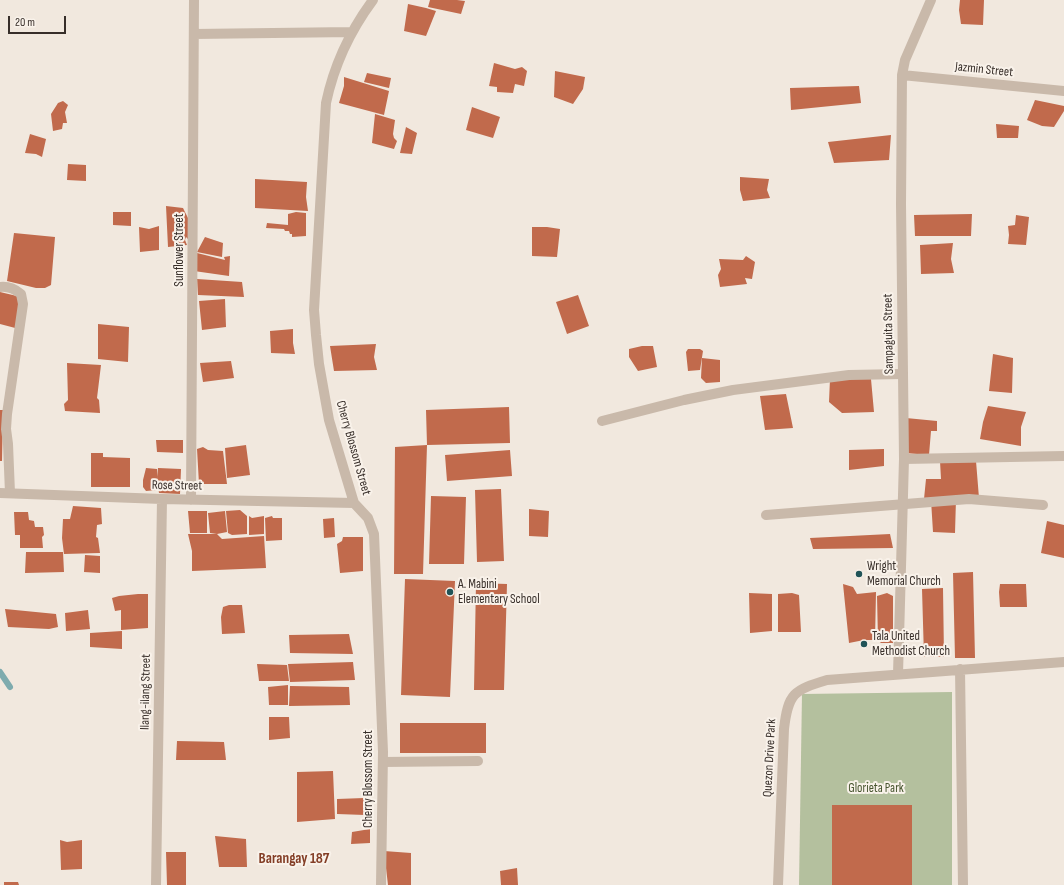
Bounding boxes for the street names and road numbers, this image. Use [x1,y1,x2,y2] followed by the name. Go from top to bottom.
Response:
[954,59,1014,81] street label: Jazmin Street
[172,213,188,287] street label: Sunflower Street
[880,294,898,374] street label: Sampaguita Street
[332,399,374,497] street label: Cherry Blossom Street
[152,478,202,494] street label: Rose Street
[138,654,154,730] street label: Ilang-ilang Street
[760,718,780,798] street label: Quezon Drive Park
[361,730,377,828] street label: Cherry Blossom Street

